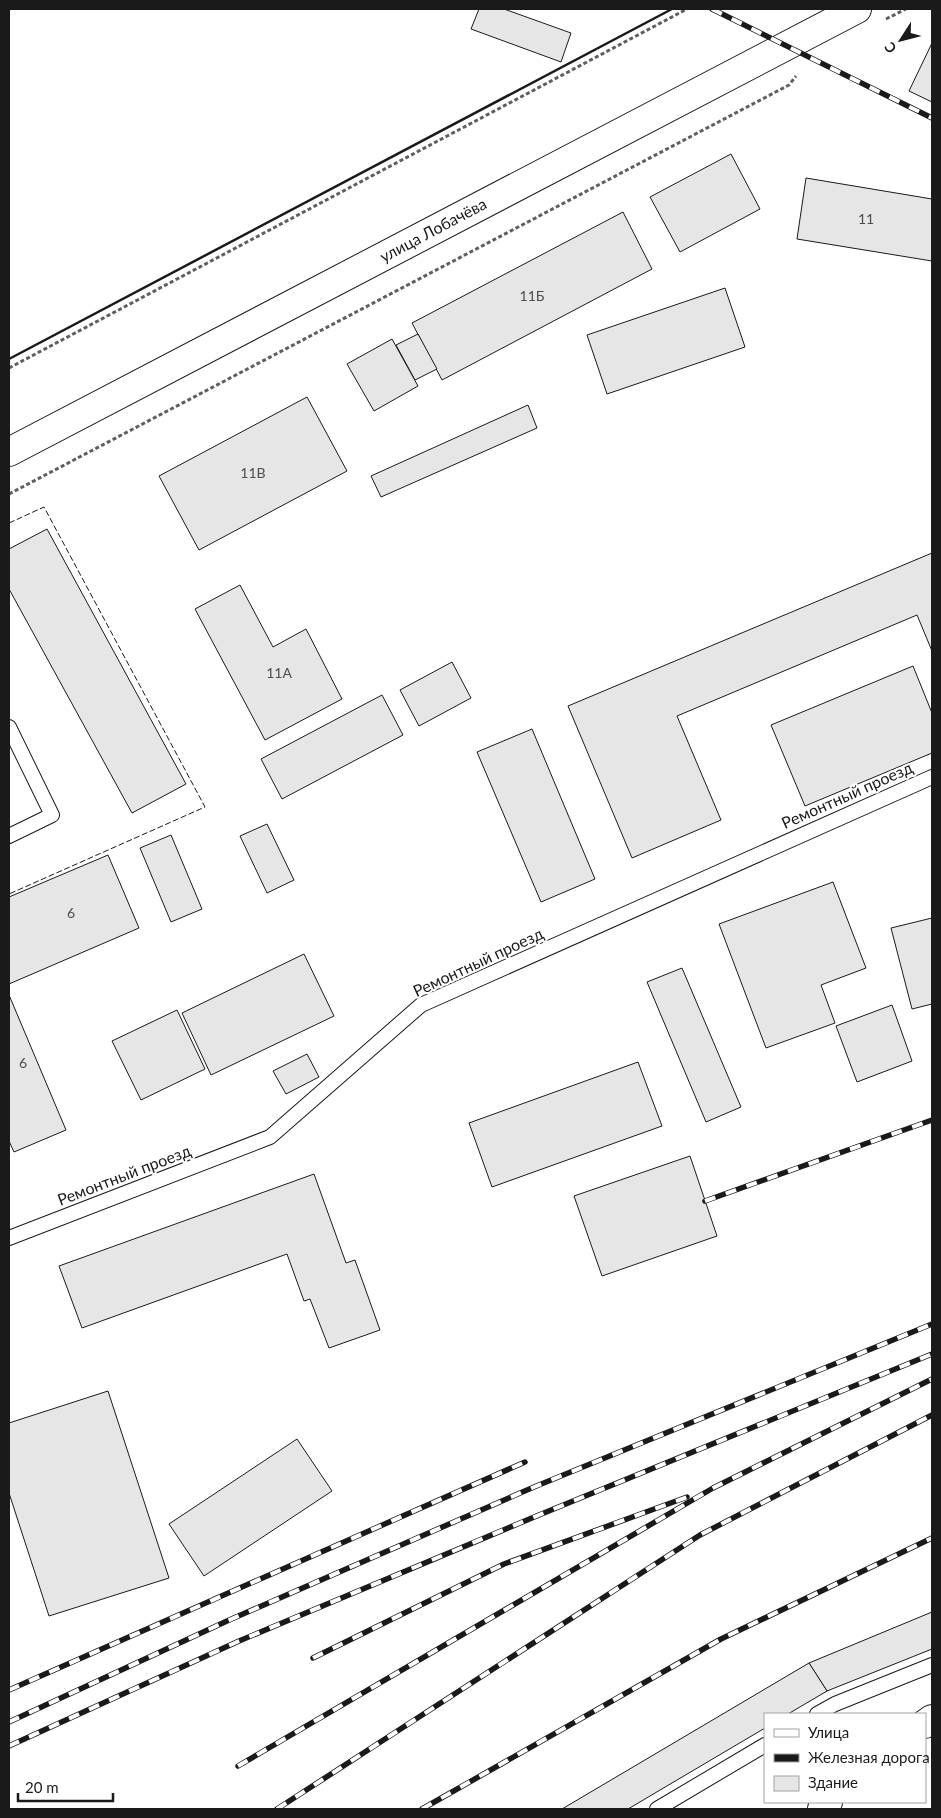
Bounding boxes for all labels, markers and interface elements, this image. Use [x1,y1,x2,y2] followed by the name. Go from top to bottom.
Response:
[876,15,926,65] north arrow
[880,39,900,57] text: С
[376,193,489,266] street label: улица Лобачёва
[858,210,874,227] house number: 11
[520,287,545,304] house number: 11Б
[240,464,266,481] house number: 11В
[266,664,292,681] house number: 11А
[778,757,915,832] street label: Ремонтный проезд
[67,904,75,921] house number: 6
[410,923,546,1000] street label: Ремонтный проезд
[19,1054,27,1071] house number: 6
[54,1140,193,1209] street label: Ремонтный проезд
[764,1713,926,1803] legend
[808,1723,849,1741] text: Улица
[808,1748,930,1766] text: Железная дорога
[18,1770,112,1802] scale bar
[808,1773,858,1791] text: Здание
[25,1778,59,1796] text: 20 m

